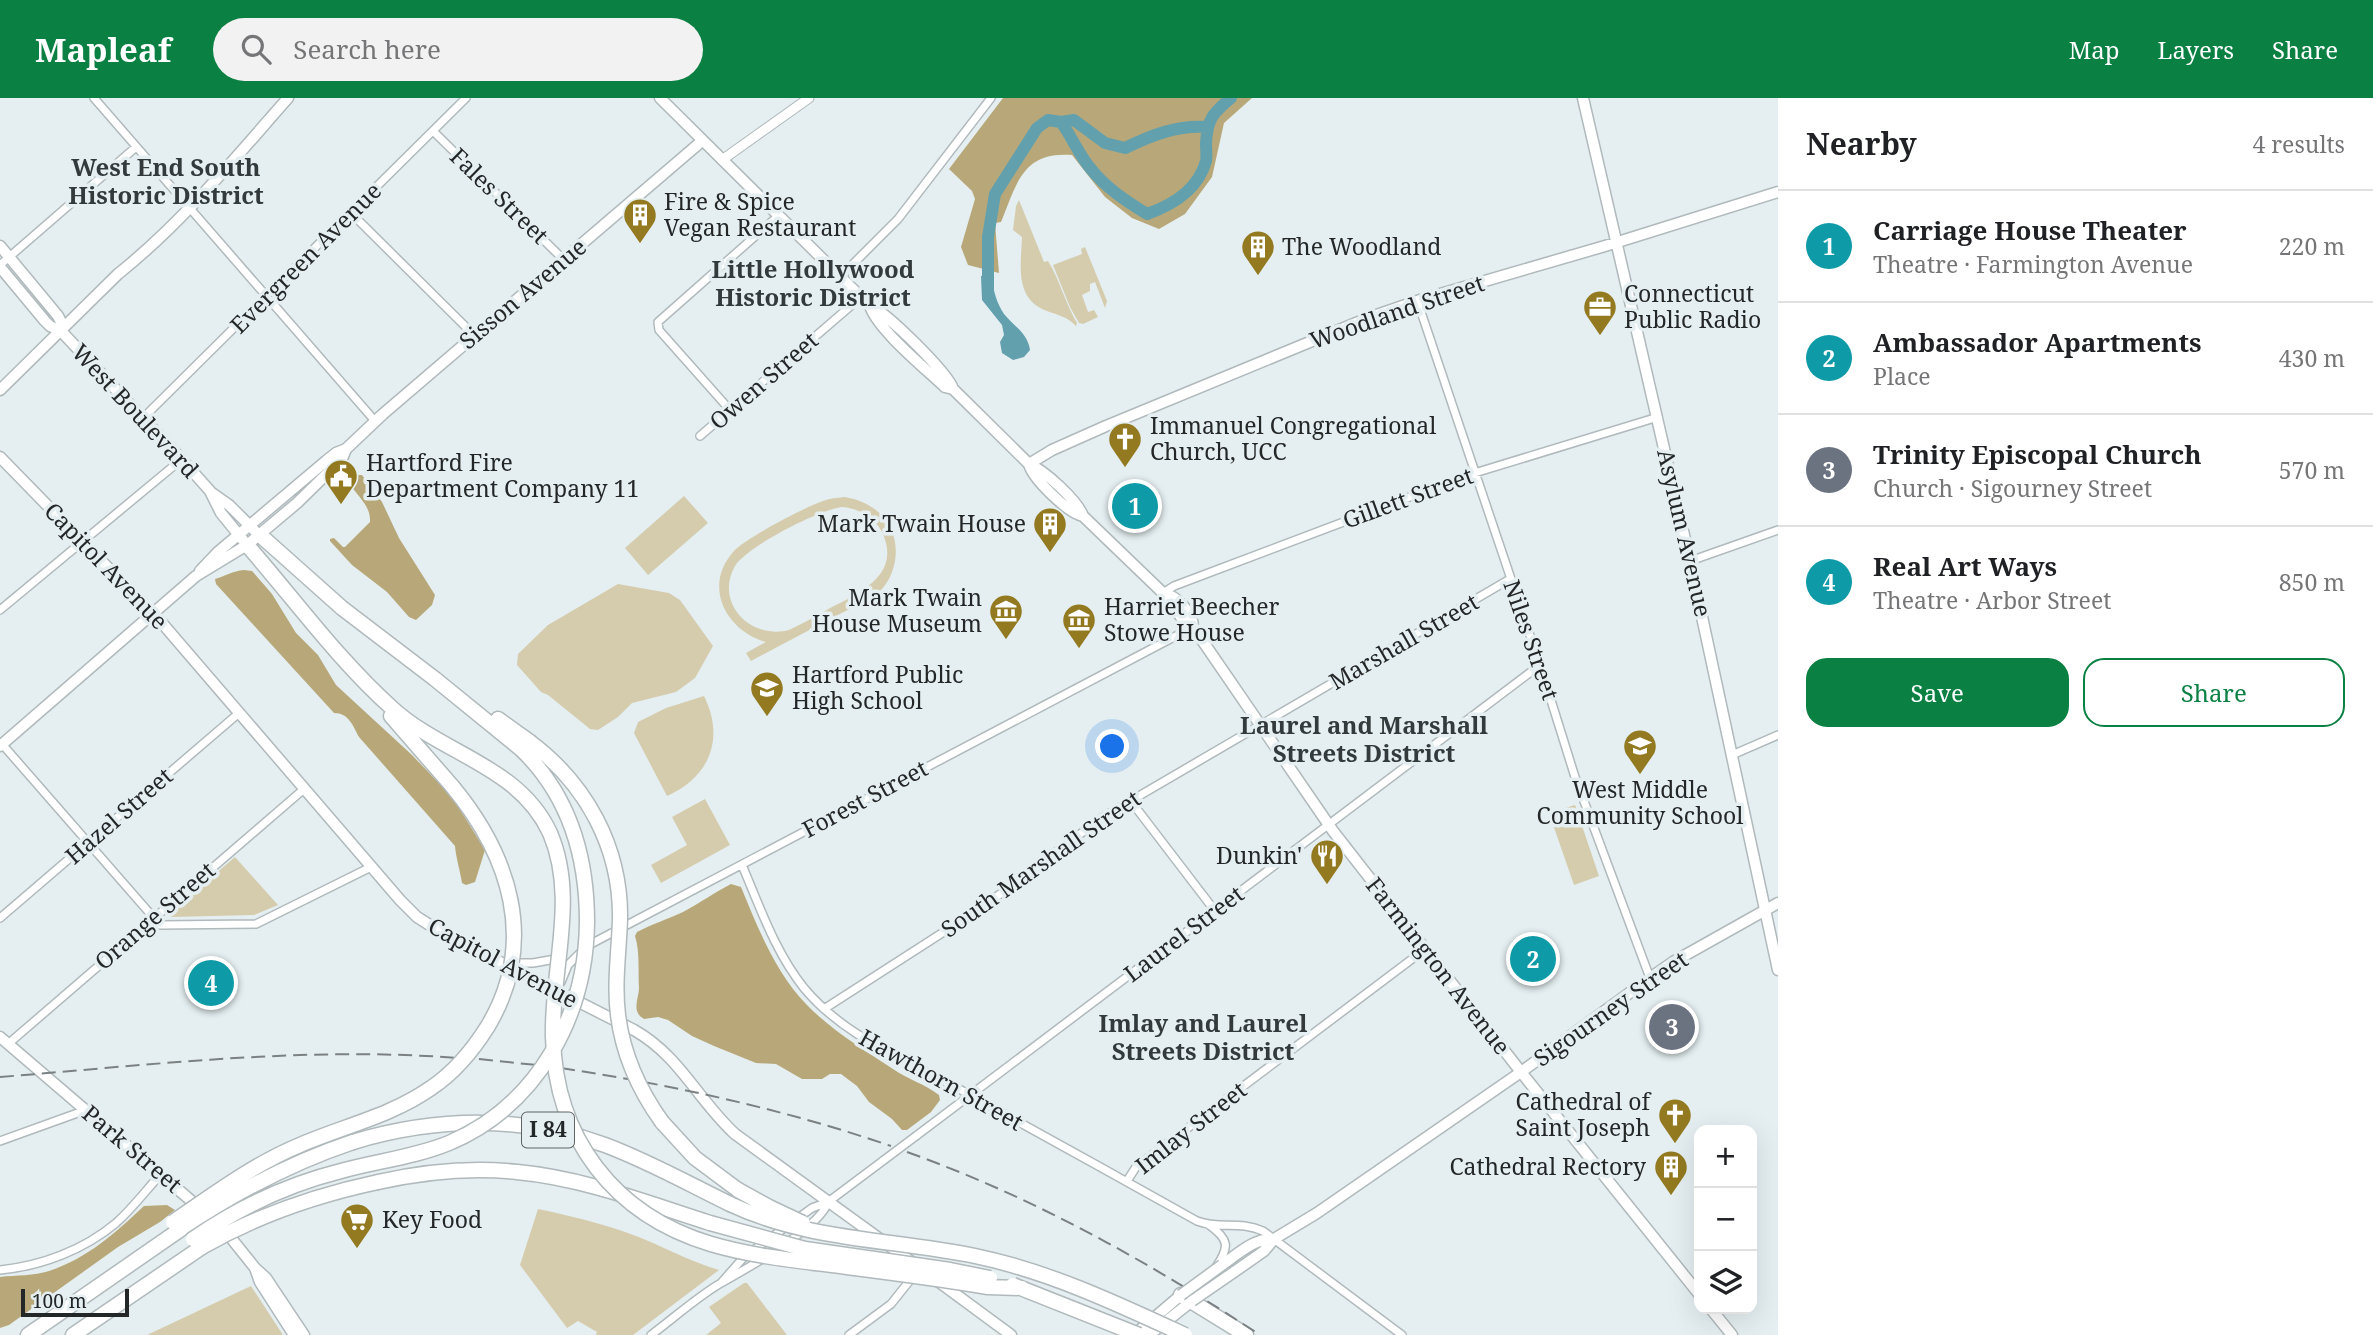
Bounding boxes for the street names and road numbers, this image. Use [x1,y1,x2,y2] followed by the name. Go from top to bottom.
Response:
[443,140,556,250] street label: Fales Street
[223,175,388,340] street label: Evergreen Avenue
[452,231,593,356] street label: Sisson Avenue
[1305,266,1488,356] street label: Woodland Street
[702,324,824,436] street label: Owen Street
[65,336,206,485] street label: West Boulevard
[1650,446,1720,620] street label: Asylum Avenue
[1338,459,1477,535] street label: Gillett Street
[38,495,176,636] street label: Capitol Avenue
[1496,575,1567,704] street label: Niles Street
[1323,585,1484,697] street label: Marshall Street
[796,752,933,845] street label: Forest Street
[58,760,179,871] street label: Hazel Street
[934,782,1147,944] street label: South Marshall Street
[87,854,221,977] street label: Orange Street
[1359,870,1518,1061] street label: Farmington Avenue
[1117,878,1250,989] street label: Laurel Street
[423,909,584,1015] street label: Capitol Avenue
[1527,943,1694,1073] street label: Sigourney Street
[854,1021,1029,1137] street label: Hawthorn Street
[1128,1074,1253,1181] street label: Imlay Street
[76,1097,189,1199] street label: Park Street
[522,1112,574,1148] road number: I 84

